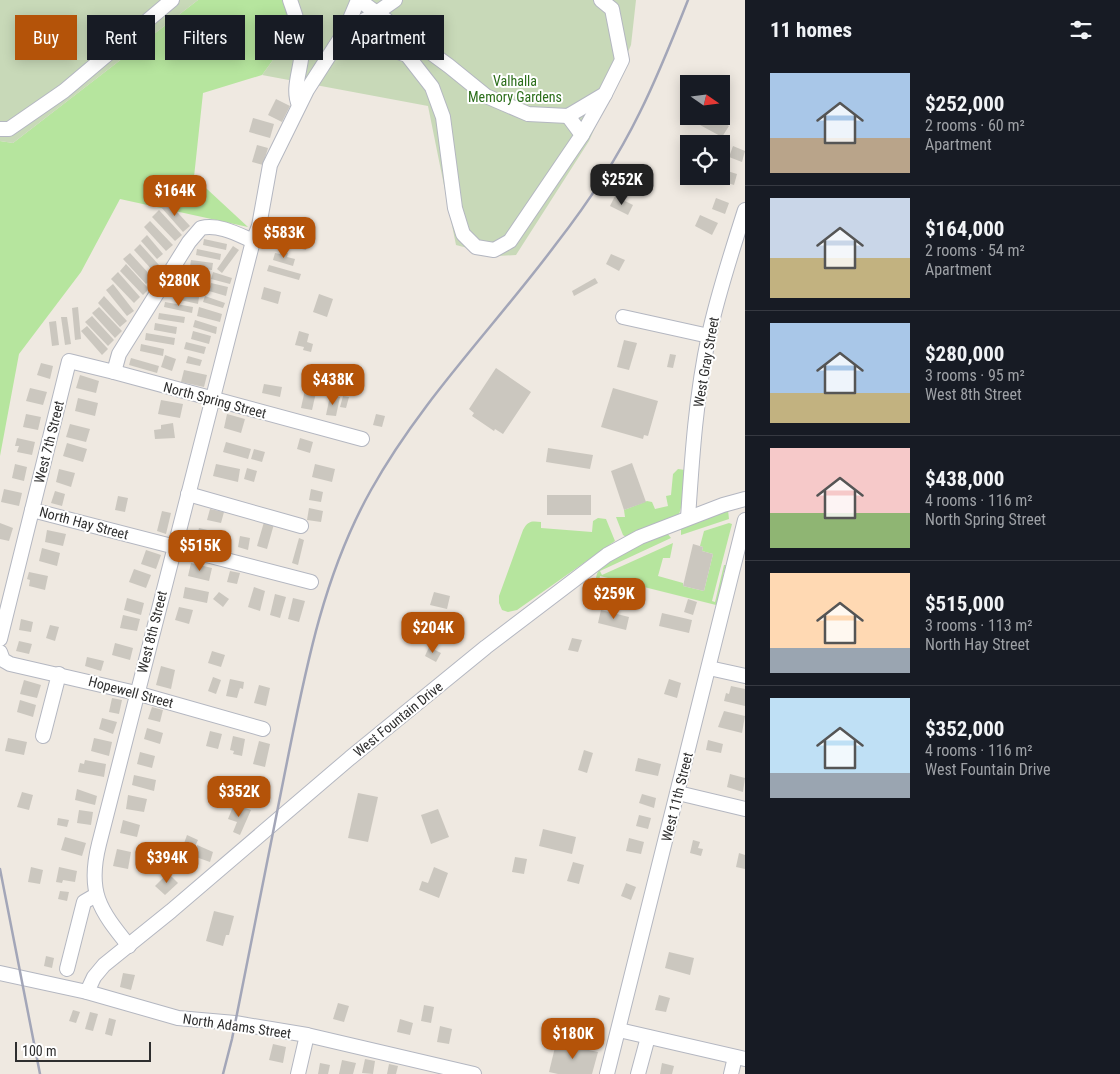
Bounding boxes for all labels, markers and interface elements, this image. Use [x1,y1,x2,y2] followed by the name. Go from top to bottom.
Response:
[15,15,77,60] chip: Buy
[87,15,155,60] chip: Rent
[165,15,245,60] chip: Filters
[255,15,323,60] chip: New
[333,15,444,60] chip: Apartment
[1067,16,1095,44] icon: filters
[770,18,852,42] text: 11 homes
[468,73,562,105] park label: Valhalla Memory Gardens
[680,75,730,125] north arrow
[680,75,730,185] map controls
[925,92,1004,116] text: $252,000
[810,93,870,153] icon: home
[925,116,1025,135] text: 2 rooms · 60 m²
[680,135,730,185] button: locate
[925,135,992,154] text: Apartment
[587,164,657,206] pin: $252K
[601,170,643,189] text: $252K
[140,174,210,217] pin: $164K
[154,181,196,200] text: $164K
[249,216,319,259] pin: $583K
[925,217,1004,241] text: $164,000
[810,218,870,278] icon: home
[263,223,305,242] text: $583K
[925,241,1025,260] text: 2 rooms · 54 m²
[925,260,992,279] text: Apartment
[144,264,214,307] pin: $280K
[158,271,200,290] text: $280K
[690,316,722,408] street label: West Gray Street
[925,342,1004,366] text: $280,000
[810,343,870,403] icon: home
[298,364,368,406] pin: $438K
[925,366,1025,385] text: 3 rooms · 95 m²
[312,370,354,389] text: $438K
[162,379,268,421] street label: North Spring Street
[925,385,1022,404] text: West 8th Street
[31,399,67,485] street label: West 7th Street
[925,467,1004,491] text: $438,000
[810,468,870,528] icon: home
[925,491,1033,510] text: 4 rooms · 116 m²
[38,503,130,543] street label: North Hay Street
[925,510,1046,529] text: North Spring Street
[165,530,235,572] pin: $515K
[179,536,221,555] text: $515K
[579,578,649,620] pin: $259K
[593,584,635,603] text: $259K
[134,589,170,675] street label: West 8th Street
[925,592,1004,616] text: $515,000
[810,593,870,653] icon: home
[398,612,468,654] pin: $204K
[925,616,1033,635] text: 3 rooms · 113 m²
[412,618,454,637] text: $204K
[925,635,1030,654] text: North Hay Street
[87,673,175,711] street label: Hopewell Street
[350,678,446,760] street label: West Fountain Drive
[925,717,1004,741] text: $352,000
[810,718,870,778] icon: home
[925,741,1033,760] text: 4 rooms · 116 m²
[658,751,696,843] street label: West 11th Street
[925,760,1051,779] text: West Fountain Drive
[204,776,274,818] pin: $352K
[218,782,260,801] text: $352K
[132,842,202,884] pin: $394K
[146,848,188,867] text: $394K
[182,1010,292,1042] street label: North Adams Street
[538,1018,608,1060] pin: $180K
[552,1024,594,1043] text: $180K
[15,1039,151,1062] scale bar
[22,1043,57,1059] text: 100 m

